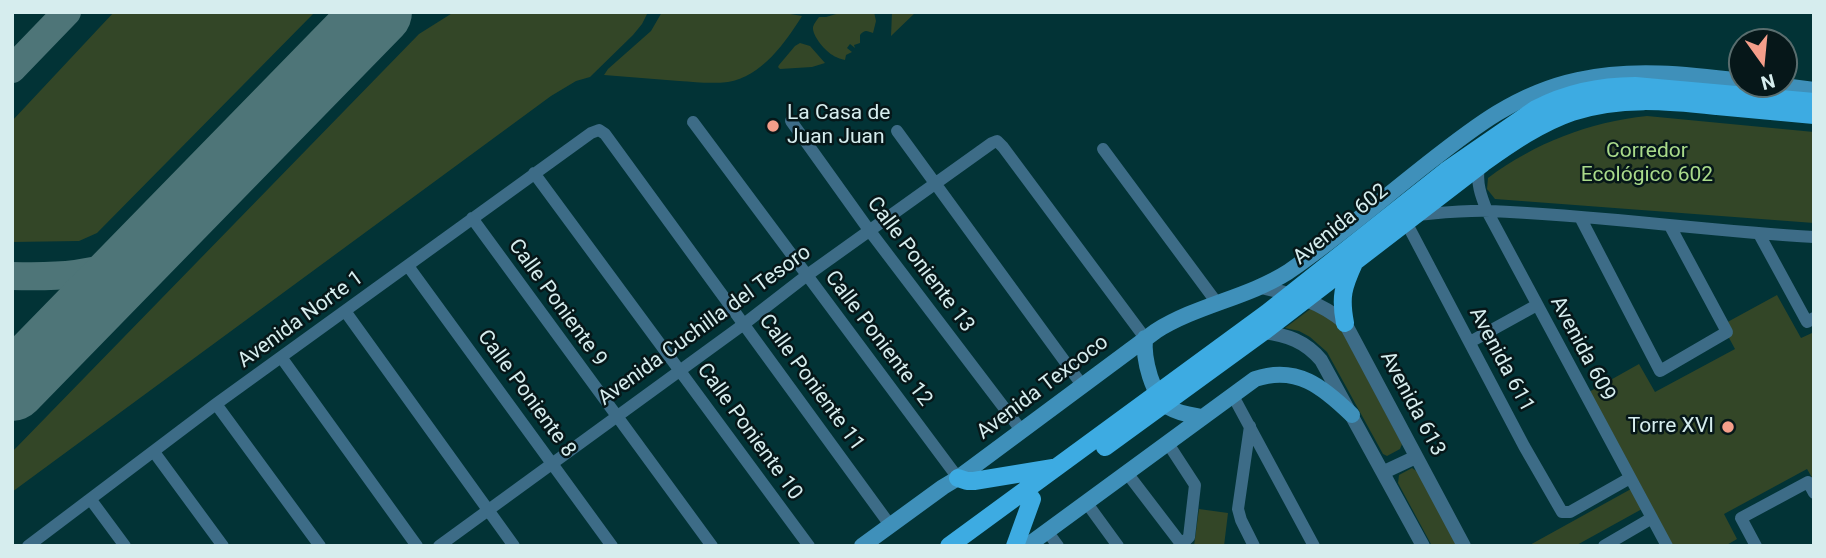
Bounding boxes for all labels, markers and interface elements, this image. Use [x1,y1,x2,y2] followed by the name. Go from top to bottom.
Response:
[1728,28,1798,98] north arrow
[1759,69,1777,95] text: N
[787,101,890,151] place label: La Casa de Juan Juan
[765,118,781,134] marker: La Casa de Juan Juan
[1581,139,1713,189] park label: Corredor Ecológico 602
[1288,179,1394,271] street label: Avenida 602
[861,192,979,338] street label: Calle Poniente 13
[502,234,612,372] street label: Calle Poniente 9
[594,240,816,412] street label: Avenida Cuchilla del Tesoro
[233,266,369,374] street label: Avenida Norte 1
[819,266,937,412] street label: Calle Poniente 12
[1544,292,1620,406] street label: Avenida 609
[1463,303,1539,417] street label: Avenida 611
[753,310,869,456] street label: Calle Poniente 11
[471,325,581,463] street label: Calle Poniente 8
[972,330,1114,446] street label: Avenida Texcoco
[1374,347,1450,461] street label: Avenida 613
[691,359,807,505] street label: Calle Poniente 10
[1628,414,1714,440] place label: Torre XVI
[1720,419,1736,435] marker: Torre XVI

